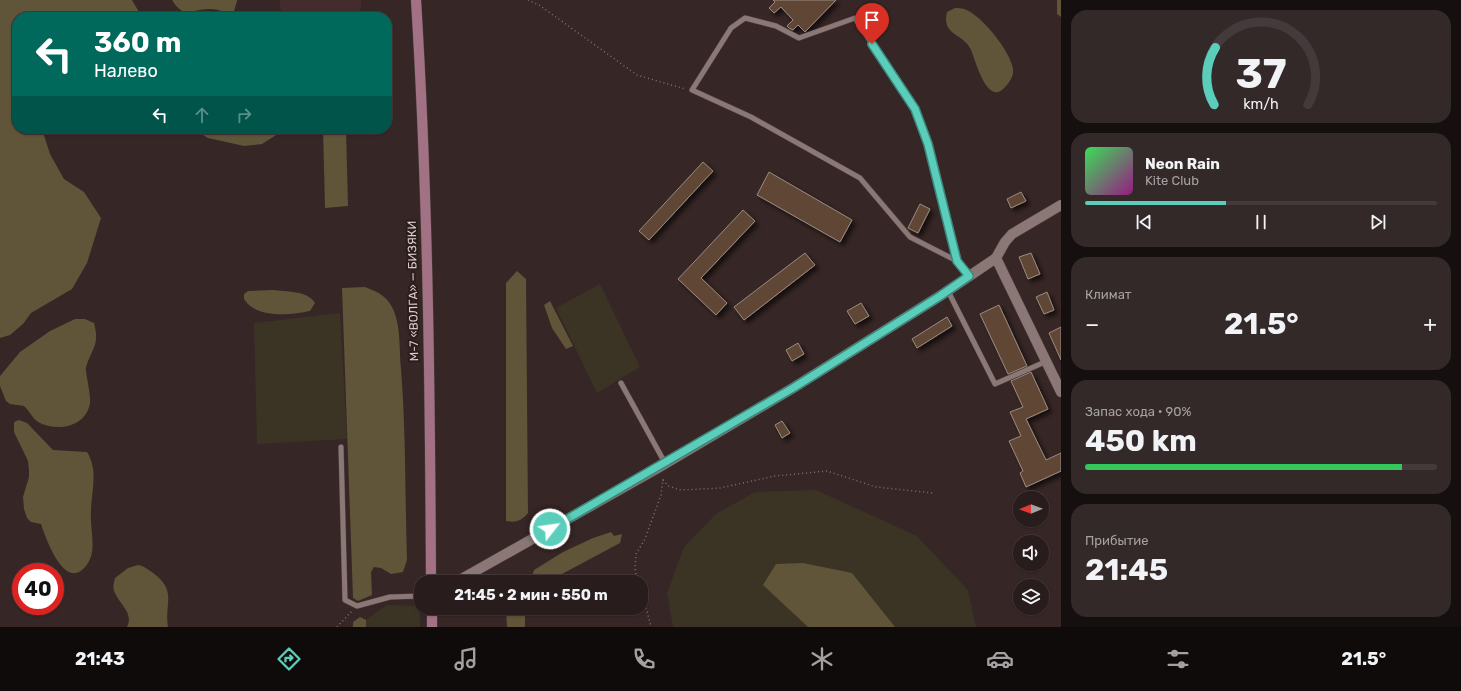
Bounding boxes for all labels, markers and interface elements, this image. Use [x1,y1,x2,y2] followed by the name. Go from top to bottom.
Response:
[855,3,889,44] pin
[861,9,883,31] icon: arrive
[94,26,181,59] text: 360 m
[28,28,80,80] icon: left
[1235,49,1287,98] text: 37
[94,60,158,82] text: Налево
[1243,95,1279,112] text: km/h
[149,104,171,126] icon: left
[191,104,213,126] icon: ahead
[233,104,255,126] icon: right
[1145,155,1220,173] text: Neon Rain
[1145,173,1199,188] text: Kite Club
[1133,211,1155,233] icon: previous
[1250,211,1272,233] icon: pause
[1367,211,1389,233] icon: next
[405,221,421,361] street label: М-7 «ВОЛГА» — БИЗЯКИ
[1085,287,1131,302] text: Климат
[1224,306,1299,342] text: 21.5°
[1085,311,1099,338] text: −
[1423,311,1437,338] text: +
[1085,404,1191,419] text: Запас хода · 90%
[1085,423,1197,459] text: 450 km
[1013,491,1049,527] north arrow
[1013,491,1049,615] map controls
[529,508,571,550] position arrow
[1085,533,1149,548] text: Прибытие
[1013,535,1049,571] button: sound
[1085,552,1168,588] text: 21:45
[12,563,64,615] speed limit sign: 40
[1013,579,1049,615] button: layers
[454,586,608,604] text: 21:45 · 2 мин · 550 m
[275,645,303,673] icon: directions
[452,645,480,673] icon: music
[630,645,658,673] icon: phone
[808,645,836,673] icon: climate
[986,645,1014,673] icon: car
[1164,645,1192,673] icon: filters
[75,648,125,670] text: 21:43
[1341,648,1386,670] text: 21.5°

